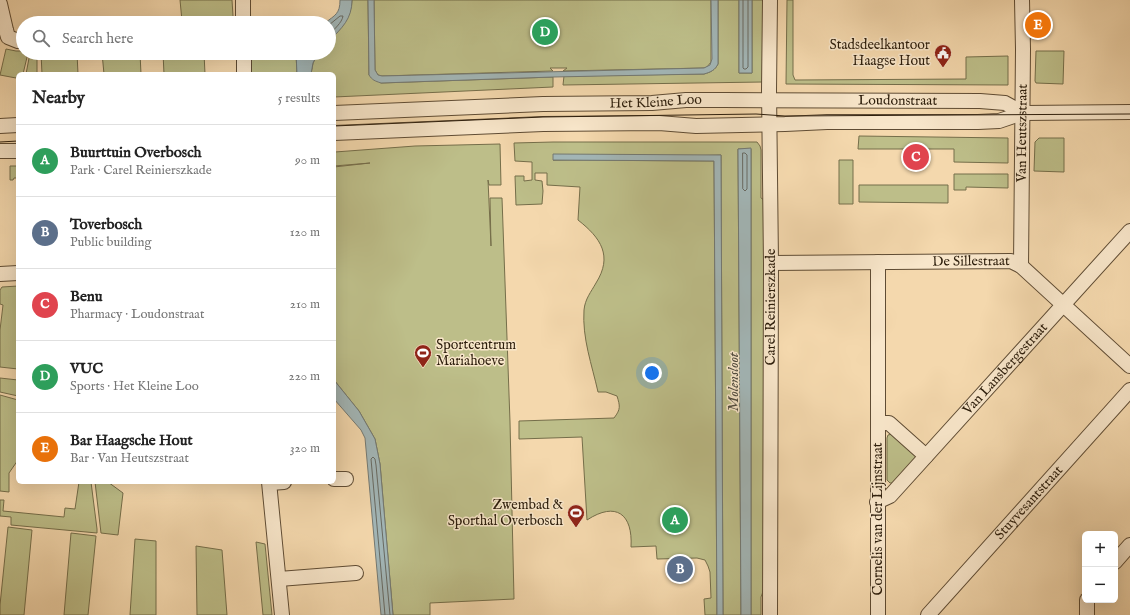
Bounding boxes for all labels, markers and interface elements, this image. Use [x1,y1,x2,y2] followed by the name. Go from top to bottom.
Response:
[1025,10,1051,40] pin: E
[16,16,336,60] search box
[532,17,558,47] pin: D
[30,27,52,49] icon: search
[62,29,133,48] text: Search here
[830,36,930,70] place label: Stadsdeelkantoor Haagse Hout
[933,43,953,68] public building icon: Stadsdeelkantoor Haagse Hout
[1013,84,1032,183] street label: Van Heutszstraat
[32,88,85,109] text: Nearby
[278,90,320,107] text: 5 results
[610,91,702,112] street label: Het Kleine Loo
[858,92,937,110] street label: Loudonstraat
[903,142,929,172] pin: C
[70,143,202,162] text: Buurttuin Overbosch
[41,152,49,169] text: A
[295,152,320,169] text: 90 m
[70,162,212,179] text: Park · Carel Reinierszkade
[70,215,142,234] text: Toverbosch
[41,224,49,241] text: B
[290,224,320,241] text: 120 m
[70,234,152,251] text: Public building
[762,248,780,366] street label: Carel Reinierszkade
[932,252,1010,271] street label: De Sillestraat
[70,287,102,306] text: Benu
[40,296,50,313] text: C
[290,296,320,313] text: 210 m
[70,306,204,323] text: Pharmacy · Loudonstraat
[958,319,1052,419] street label: Van Lansbergestraat
[436,336,516,370] place label: Sportcentrum Mariahoeve
[413,343,433,368] sports icon: Sportcentrum Mariahoeve
[724,351,743,412] water label: Molensloot
[70,359,103,378] text: VUC
[642,363,662,383] your location
[40,368,50,385] text: D
[289,368,320,385] text: 220 m
[70,378,199,395] text: Sports · Het Kleine Loo
[70,431,193,450] text: Bar Haagsche Hout
[40,440,50,457] text: E
[290,440,320,457] text: 320 m
[869,442,887,596] street label: Cornelis van der Lijnstraat
[70,450,189,467] text: Bar · Van Heutszstraat
[991,462,1067,544] street label: Stuyvesantstraat
[448,496,564,530] place label: Zwembad & Sporthal Overbosch
[566,503,586,528] sports icon: Zwembad & Sporthal Overbosch
[662,505,688,535] pin: A
[1082,531,1118,603] map controls
[1082,531,1118,567] button: +
[667,554,693,584] pin: B
[1082,567,1118,603] button: −

